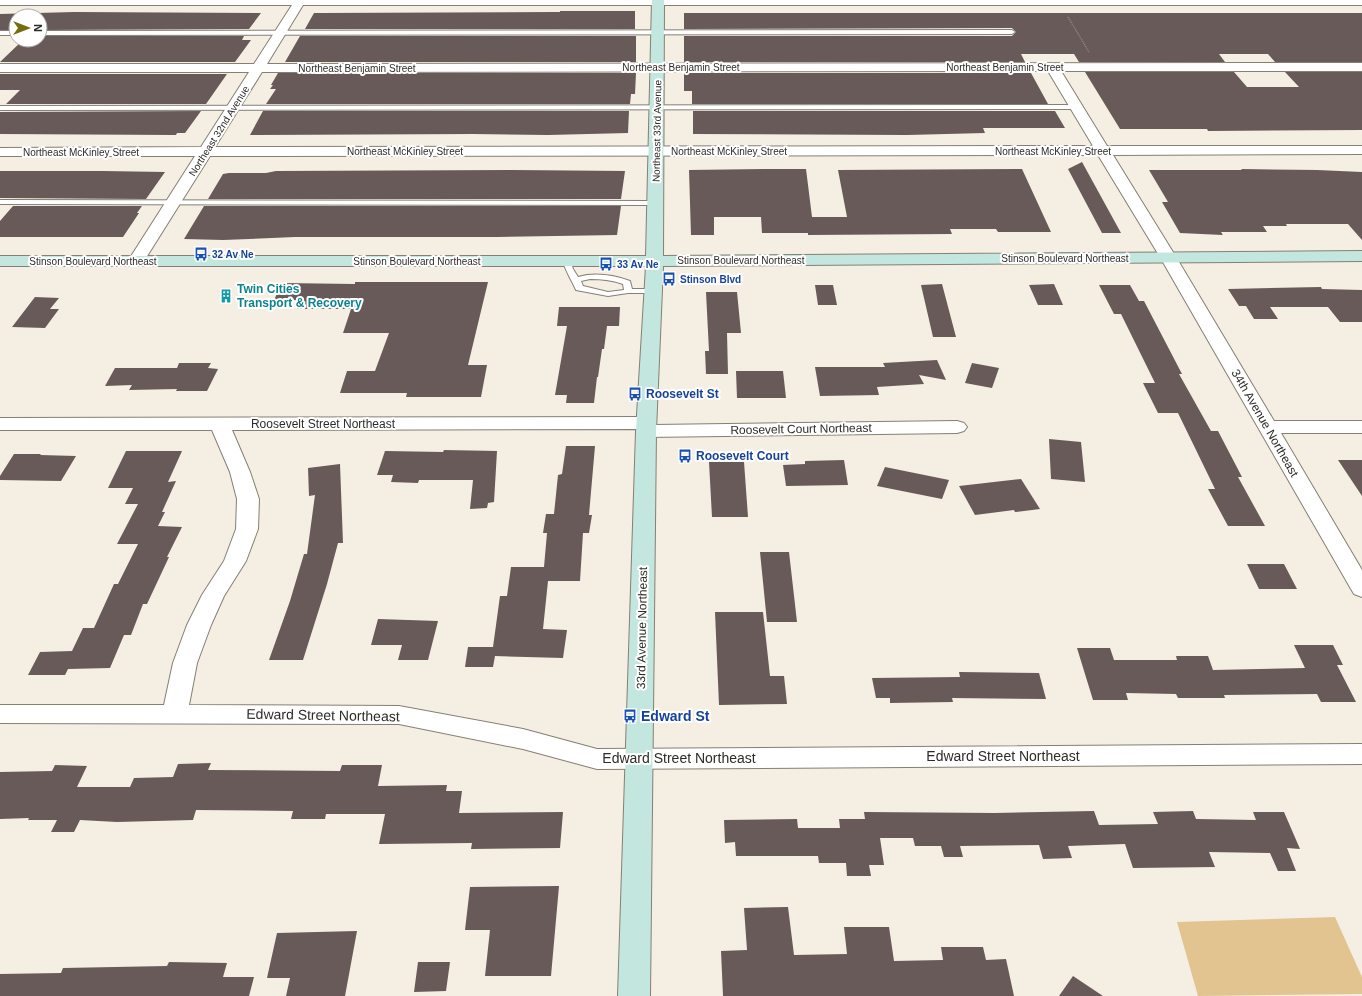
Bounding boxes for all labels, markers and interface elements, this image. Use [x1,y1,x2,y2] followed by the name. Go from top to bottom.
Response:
[8,8,48,48] north arrow
[32,24,44,32] text: N
[622,62,740,73] street label: Northeast Benjamin Street
[946,62,1064,73] street label: Northeast Benjamin Street
[298,63,416,74] street label: Northeast Benjamin Street
[651,79,663,182] street label: Northeast 33rd Avenue
[187,83,252,178] street label: Northeast 32nd Avenue
[347,146,463,157] street label: Northeast McKinley Street
[671,146,787,157] street label: Northeast McKinley Street
[995,146,1111,157] street label: Northeast McKinley Street
[23,147,139,158] street label: Northeast McKinley Street
[193,246,209,262] bus stop icon: 32 Av Ne
[212,249,254,260] place label: 32 Av Ne
[1001,253,1129,264] street label: Stinson Boulevard Northeast
[677,255,805,266] street label: Stinson Boulevard Northeast
[29,256,157,267] street label: Stinson Boulevard Northeast
[353,256,481,267] street label: Stinson Boulevard Northeast
[598,256,614,272] bus stop icon: 33 Av Ne
[617,259,659,270] place label: 33 Av Ne
[661,271,677,287] bus stop icon: Stinson Blvd
[680,274,741,285] place label: Stinson Blvd
[237,282,362,310] place label: Twin Cities Transport & Recovery
[218,288,234,304] building icon: Twin Cities Transport & Recovery
[1228,367,1302,480] street label: 34th Avenue Northeast
[627,386,643,402] bus stop icon: Roosevelt St
[646,387,719,401] place label: Roosevelt St
[251,417,396,431] street label: Roosevelt Street Northeast
[730,421,872,437] street label: Roosevelt Court Northeast
[677,448,693,464] bus stop icon: Roosevelt Court
[696,449,789,463] place label: Roosevelt Court
[634,566,650,689] street label: 33rd Avenue Northeast
[246,706,400,724] street label: Edward Street Northeast
[622,708,638,724] bus stop icon: Edward St
[641,708,710,724] place label: Edward St
[926,748,1080,764] street label: Edward Street Northeast
[602,750,756,766] street label: Edward Street Northeast

